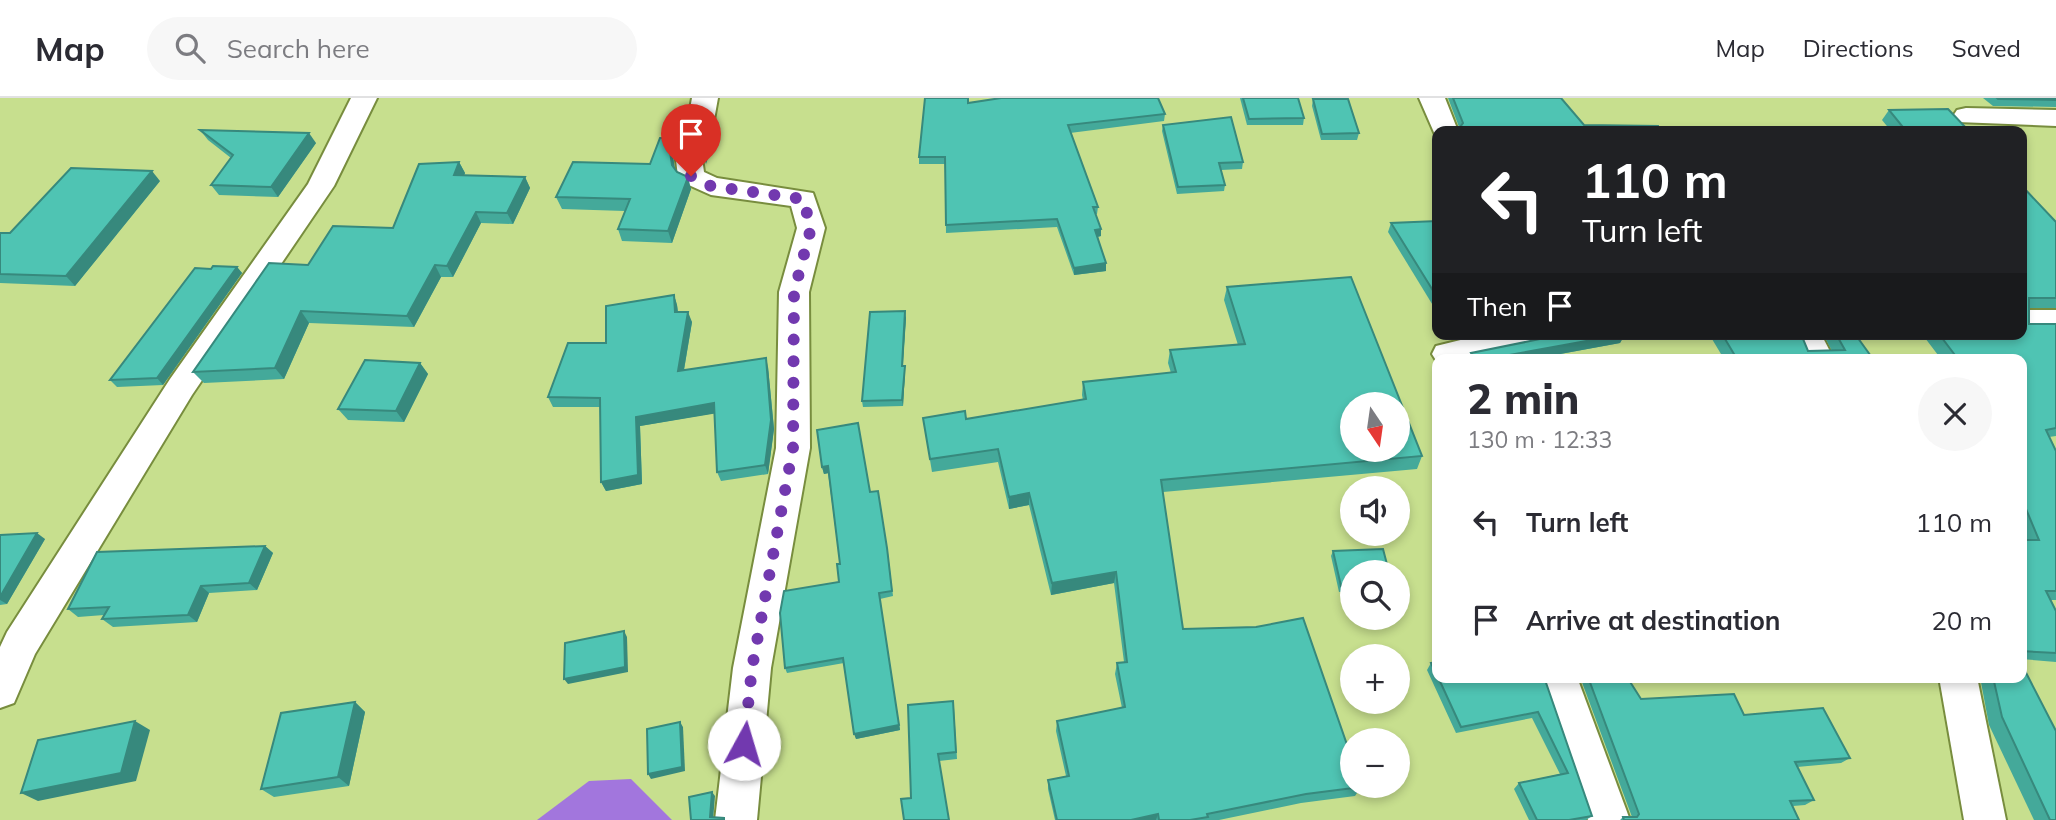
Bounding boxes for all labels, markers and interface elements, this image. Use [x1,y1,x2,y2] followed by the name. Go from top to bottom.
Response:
[147,17,637,80] search box
[35,28,105,69] text: Map
[171,29,209,67] icon: search
[227,32,370,65] text: Search here
[1715,33,1765,63] text: Map
[1803,33,1914,63] text: Directions
[1952,33,2021,63] text: Saved
[661,104,721,176] pin
[672,115,710,153] icon: arrive
[1582,149,1728,210] text: 110 m
[1467,154,1558,245] icon: left
[1582,210,1702,250] text: Turn left
[1541,287,1579,325] icon: arrive
[1467,290,1527,323] text: Then
[1467,372,1580,425] text: 2 min
[1918,377,1992,451] button: close
[1340,392,1410,462] north arrow
[1340,392,1410,798] map controls
[1467,425,1612,454] text: 130 m · 12:33
[1340,476,1410,546] button: sound
[1467,503,1505,541] icon: left
[1526,506,1628,539] text: Turn left
[1916,506,1992,539] text: 110 m
[1340,560,1410,630] button: search
[1467,601,1505,639] icon: arrive
[1526,604,1781,637] text: Arrive at destination
[1931,604,1992,637] text: 20 m
[1340,644,1410,714] button: +
[707,707,781,781] position arrow
[1340,728,1410,798] button: −

